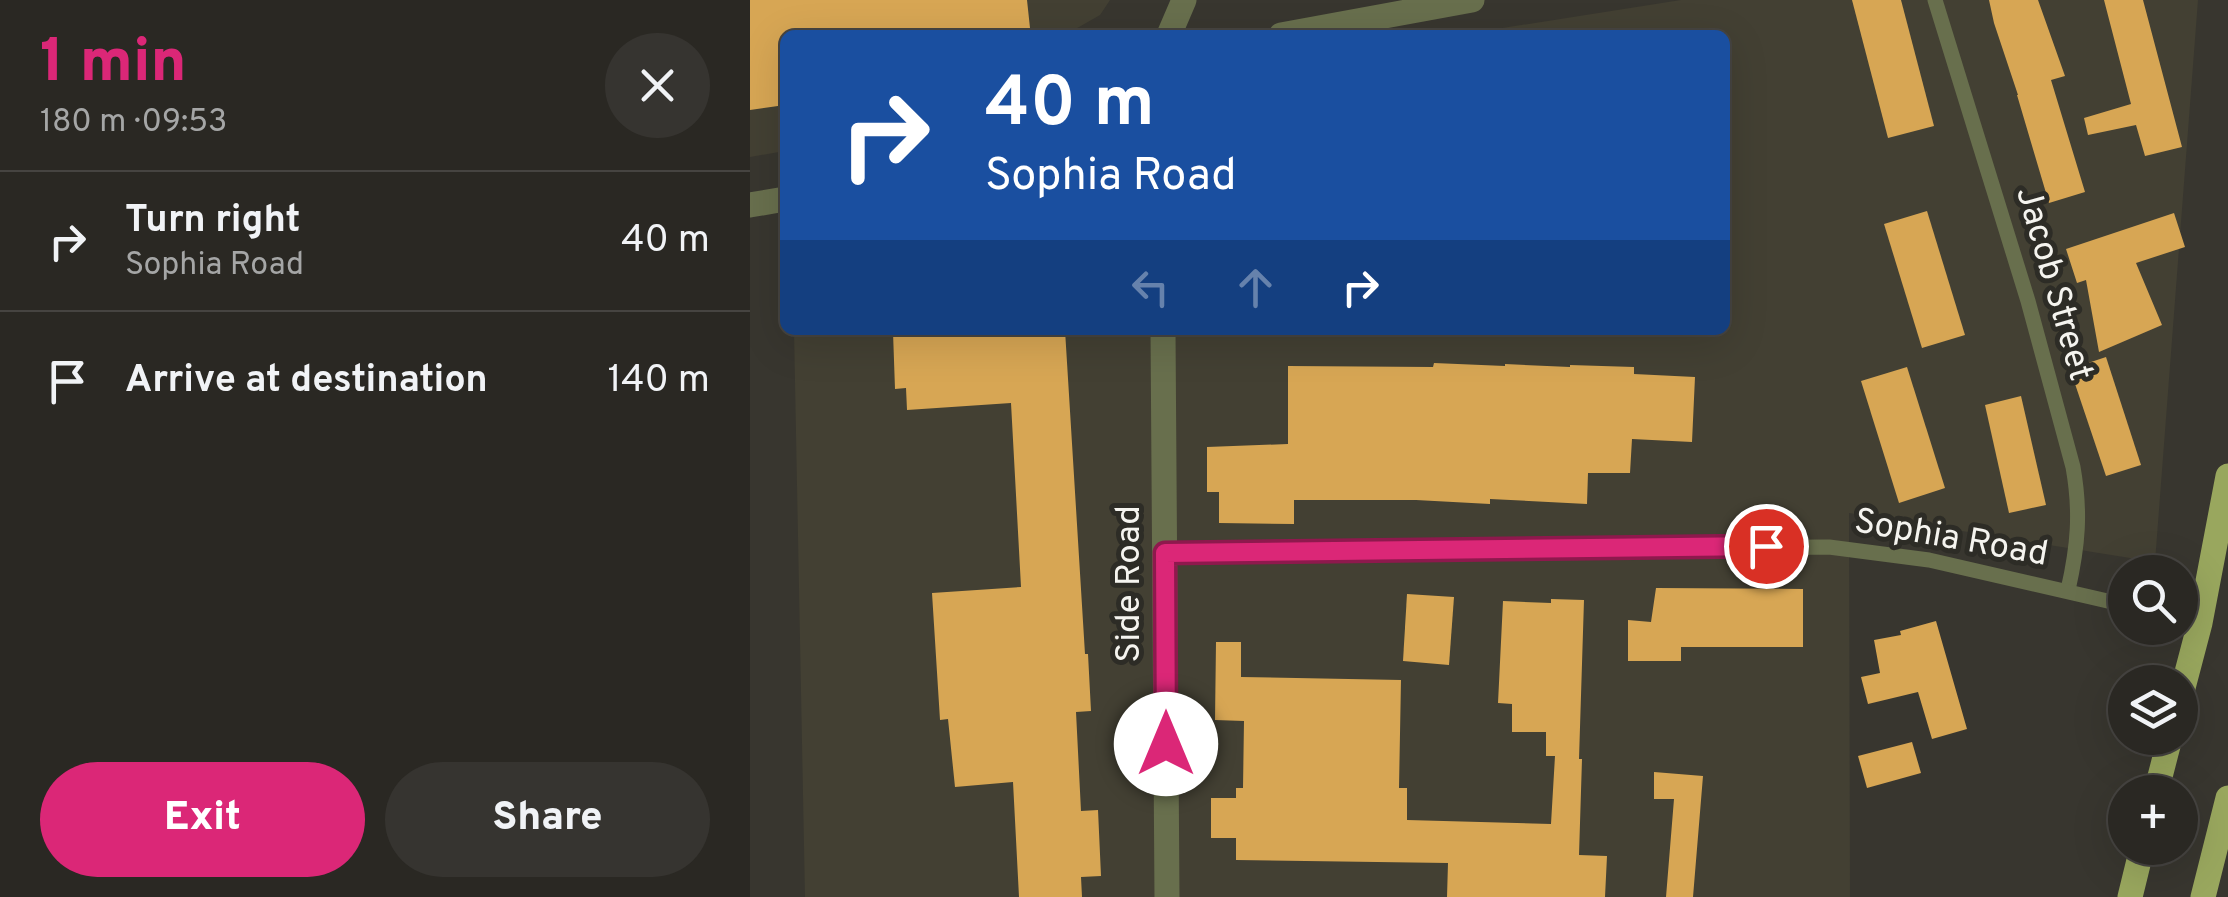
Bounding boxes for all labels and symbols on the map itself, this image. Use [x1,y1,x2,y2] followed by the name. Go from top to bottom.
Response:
[2004,182,2102,386] street label: Jacob Street
[1851,500,2051,578] street label: Sophia Road
[1724,504,1809,589] pin
[1108,505,1152,663] street label: Side Road
[1114,692,1218,796] position arrow

